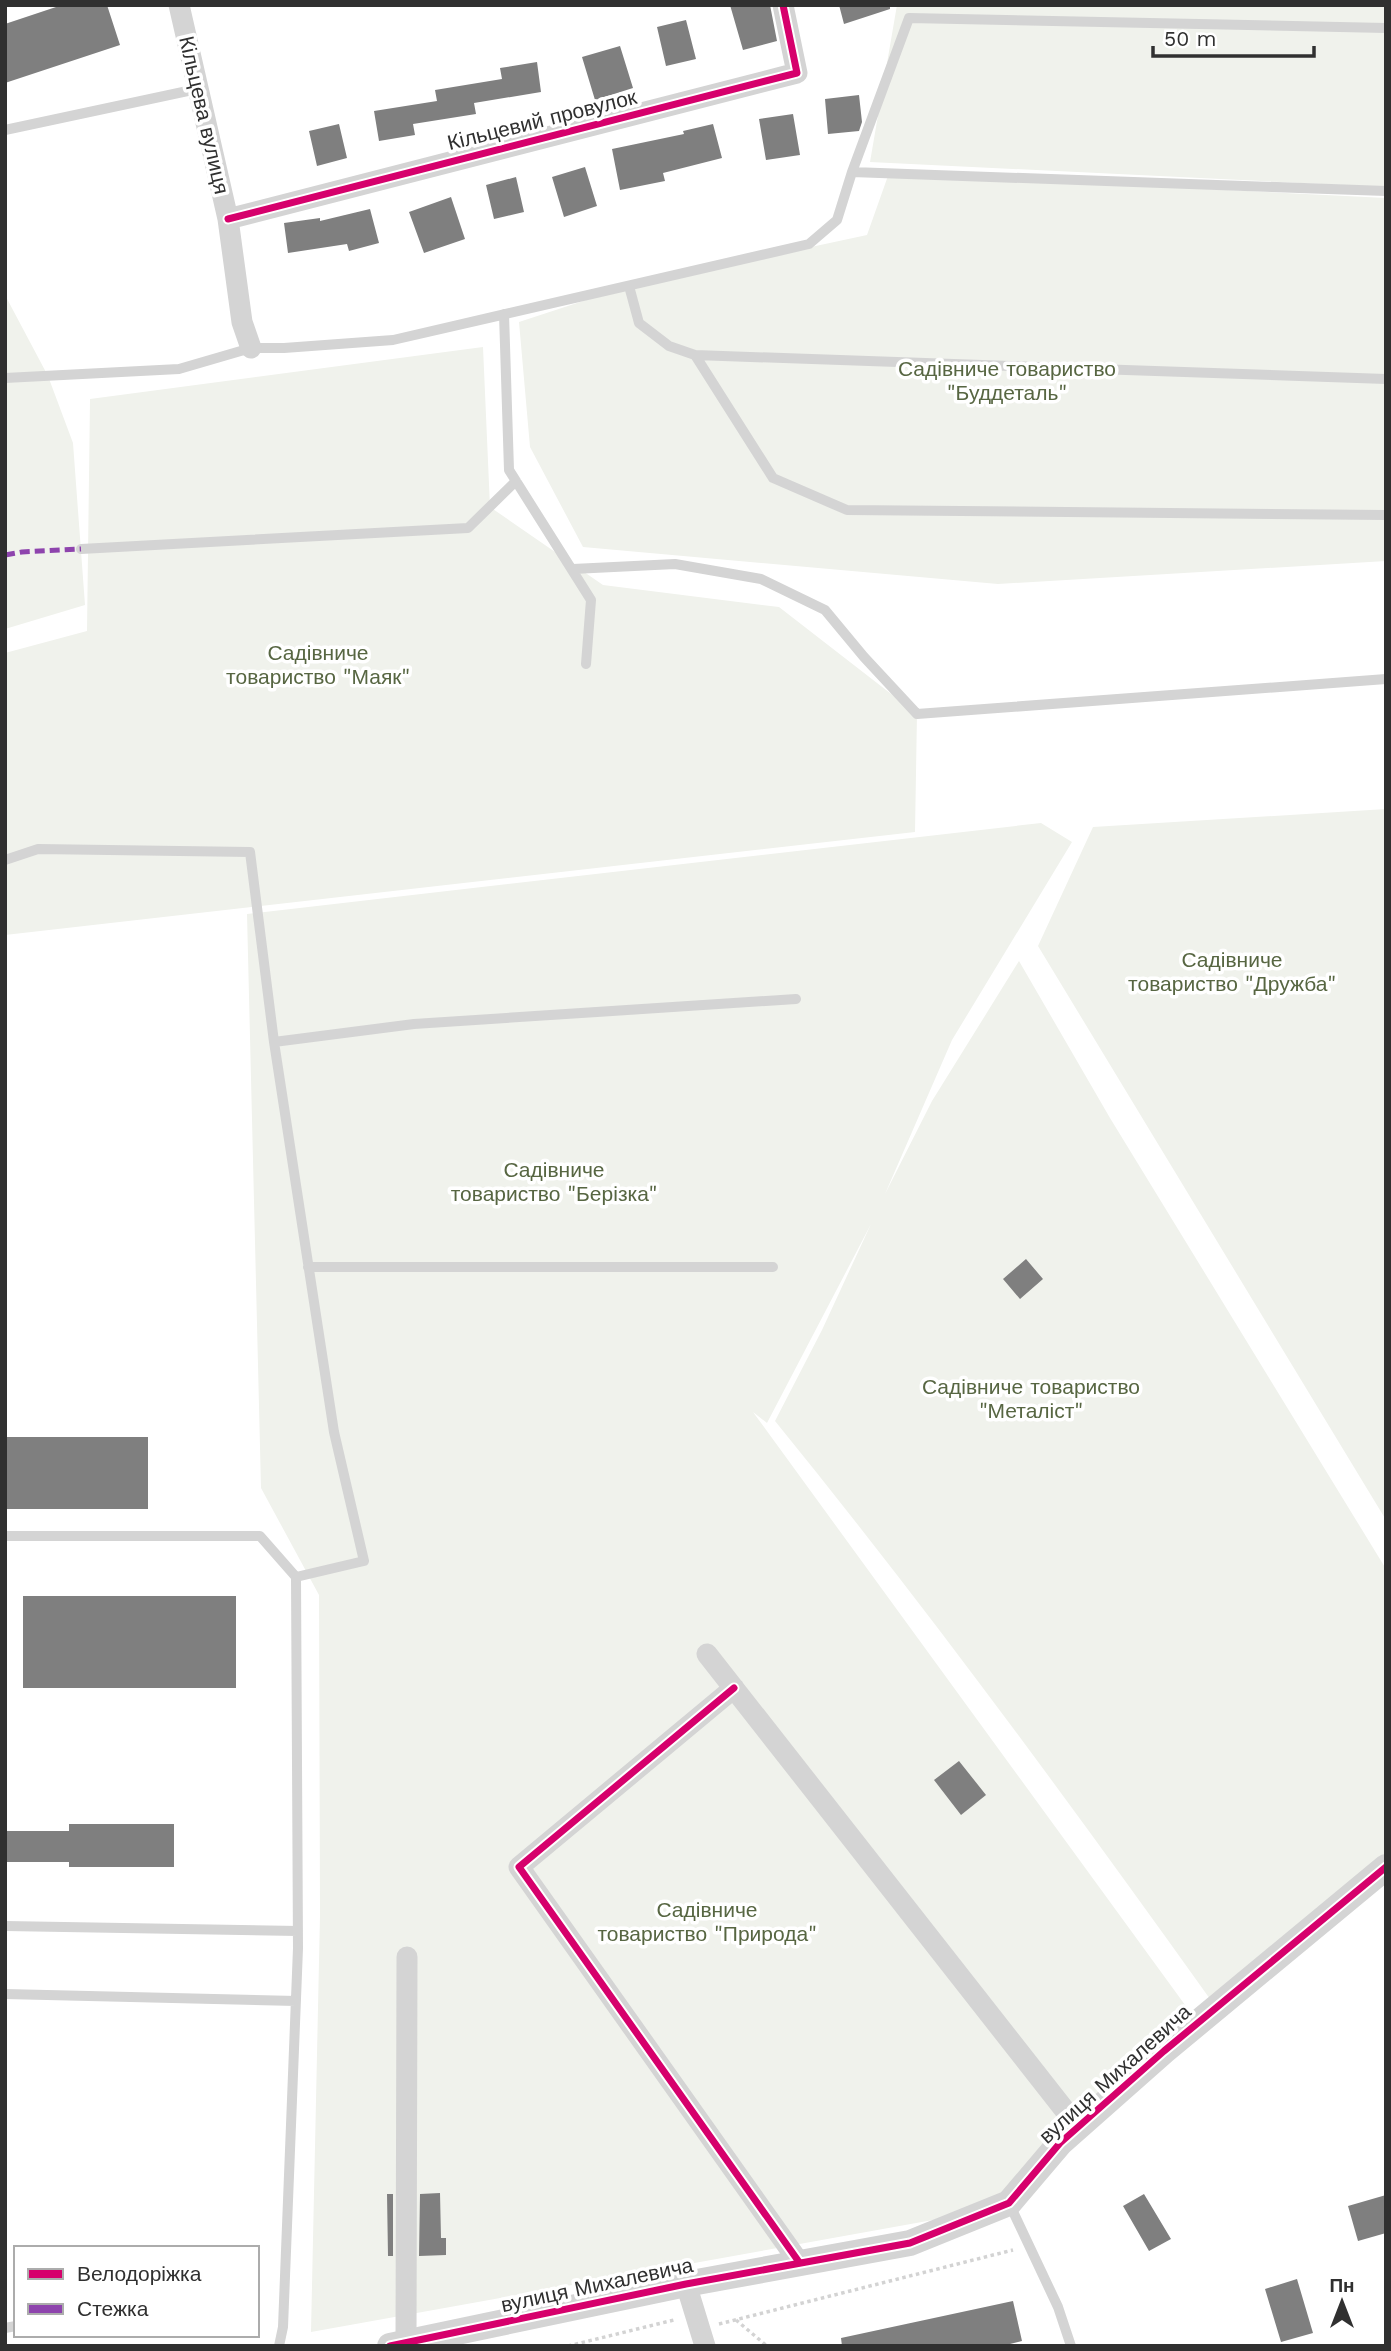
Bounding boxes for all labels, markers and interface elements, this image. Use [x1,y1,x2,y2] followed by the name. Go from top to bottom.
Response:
[1153,14,1314,58] scale bar
[1164,26,1216,51] text: 50 m
[174,33,235,196] street label: Кільцева вулиця
[445,84,640,155] street label: Кільцевий провулок
[898,356,1116,405] park label: Садівниче товариство "Буддеталь"
[226,640,410,689] park label: Садівниче товариство "Маяк"
[1128,947,1336,996] park label: Садівниче товариство "Дружба"
[451,1157,657,1206] park label: Садівниче товариство "Берізка"
[922,1374,1140,1423] park label: Садівниче товариство "Металіст"
[597,1897,817,1946] park label: Садівниче товариство "Природа"
[1034,1999,1196,2148] street label: вулиця Михалевича
[14,2246,259,2337] legend
[498,2252,696,2317] street label: вулиця Михалевича
[77,2261,202,2286] text: Велодоріжка
[1307,2267,1377,2337] north arrow
[1329,2274,1355,2297] text: Пн
[77,2296,149,2321] text: Стежка

